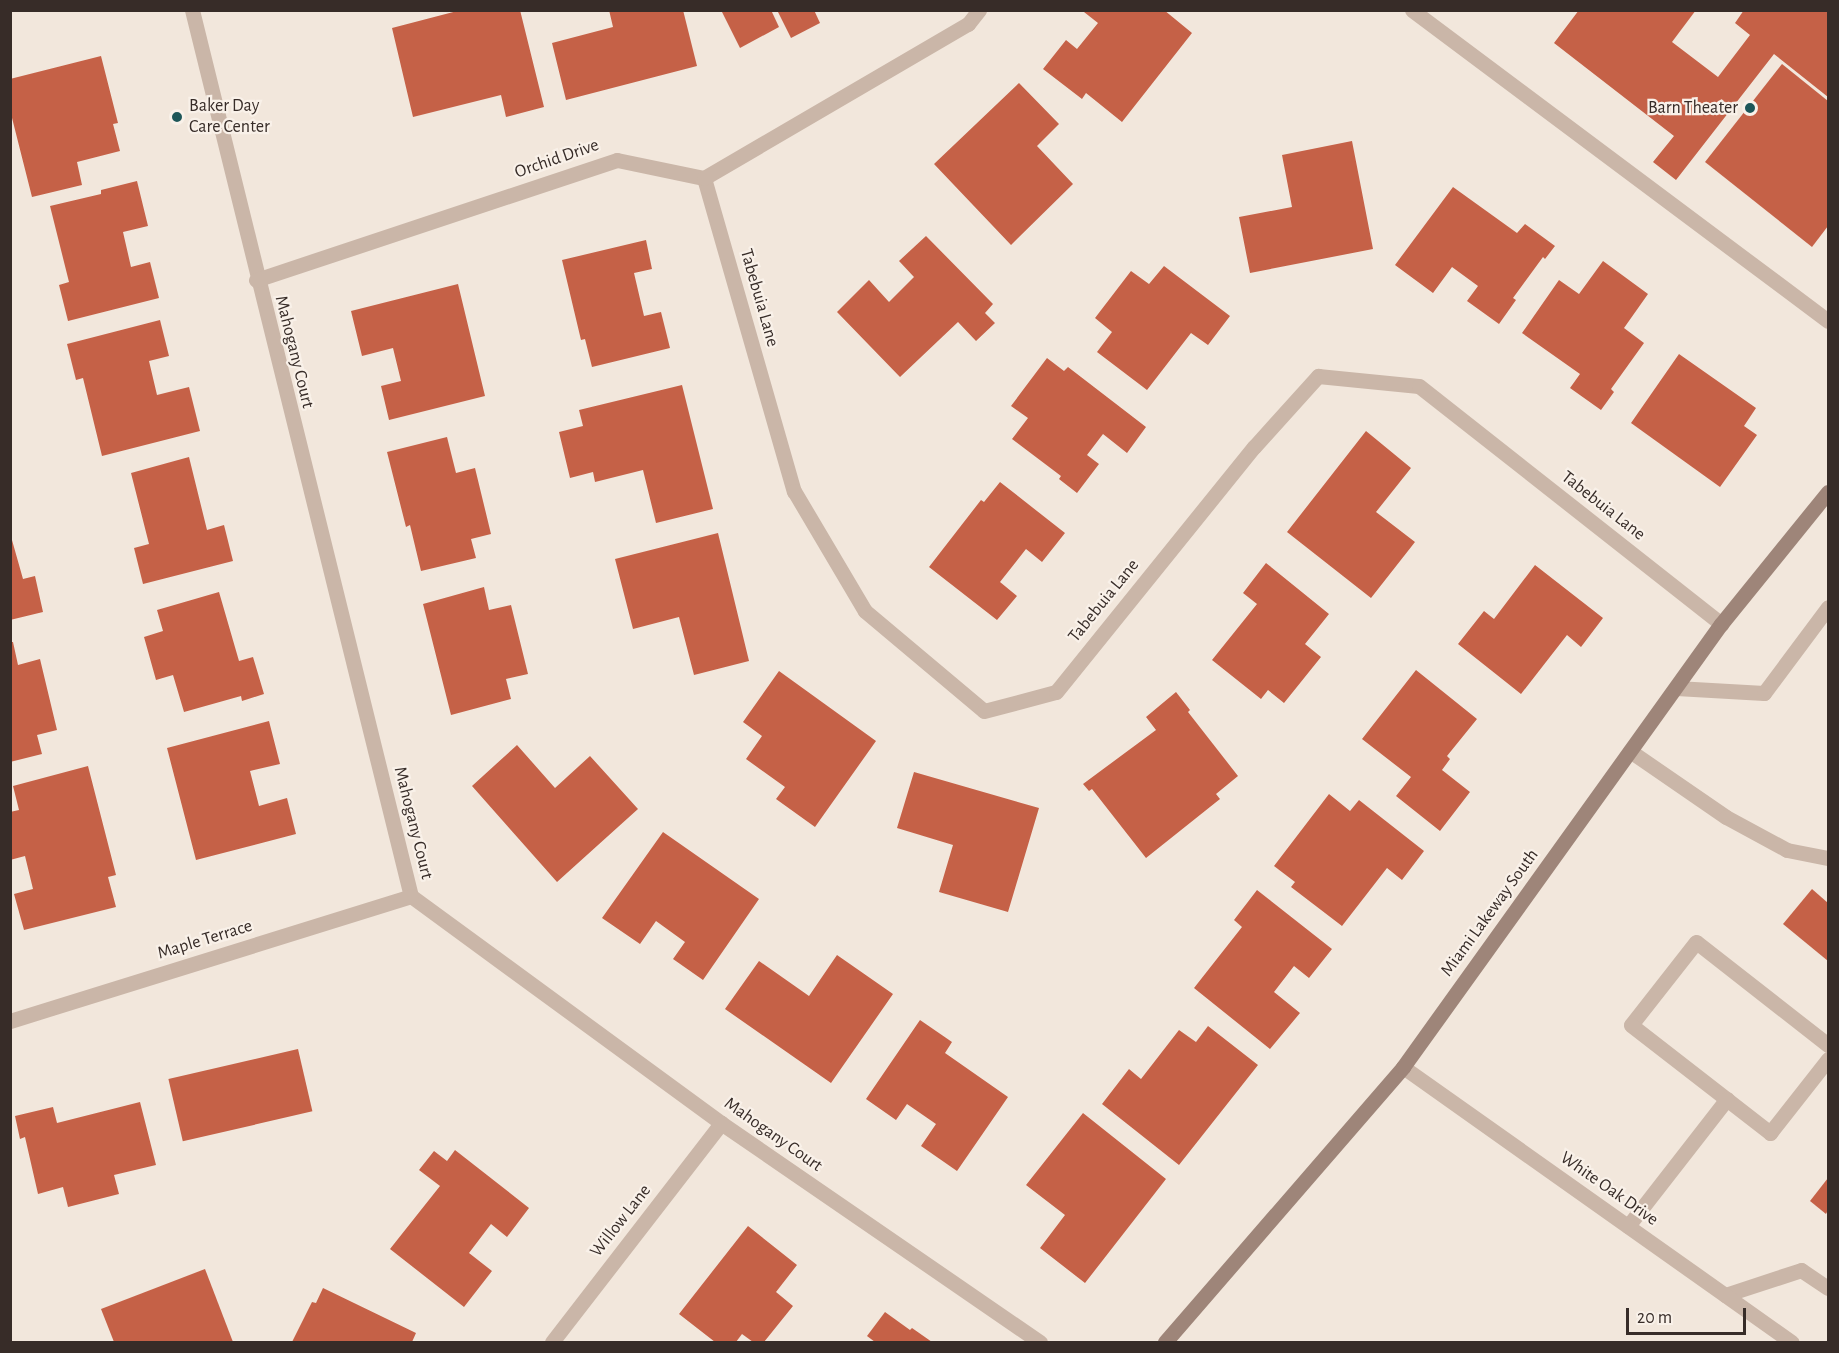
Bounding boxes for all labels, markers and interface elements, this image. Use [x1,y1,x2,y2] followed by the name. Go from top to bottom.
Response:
[189,96,270,138] place label: Baker Day Care Center
[1648,97,1738,119] place label: Barn Theater
[1743,101,1757,115] marker: Barn Theater
[170,110,184,124] marker: Baker Day Care Center
[512,135,602,183] street label: Orchid Drive
[735,247,783,349] street label: Tabebuia Lane
[270,293,318,411] street label: Mahogany Court
[1557,466,1649,546] street label: Tabebuia Lane
[1064,555,1144,647] street label: Tabebuia Lane
[389,764,437,882] street label: Mahogany Court
[1437,845,1543,981] street label: Miami Lakeway South
[155,915,255,965] street label: Maple Terrace
[720,1093,826,1177] street label: Mahogany Court
[1556,1147,1662,1231] street label: White Oak Drive
[586,1180,656,1262] street label: Willow Lane
[1629,1296,1749,1334] scale bar
[1637,1309,1672,1327] text: 20 m

